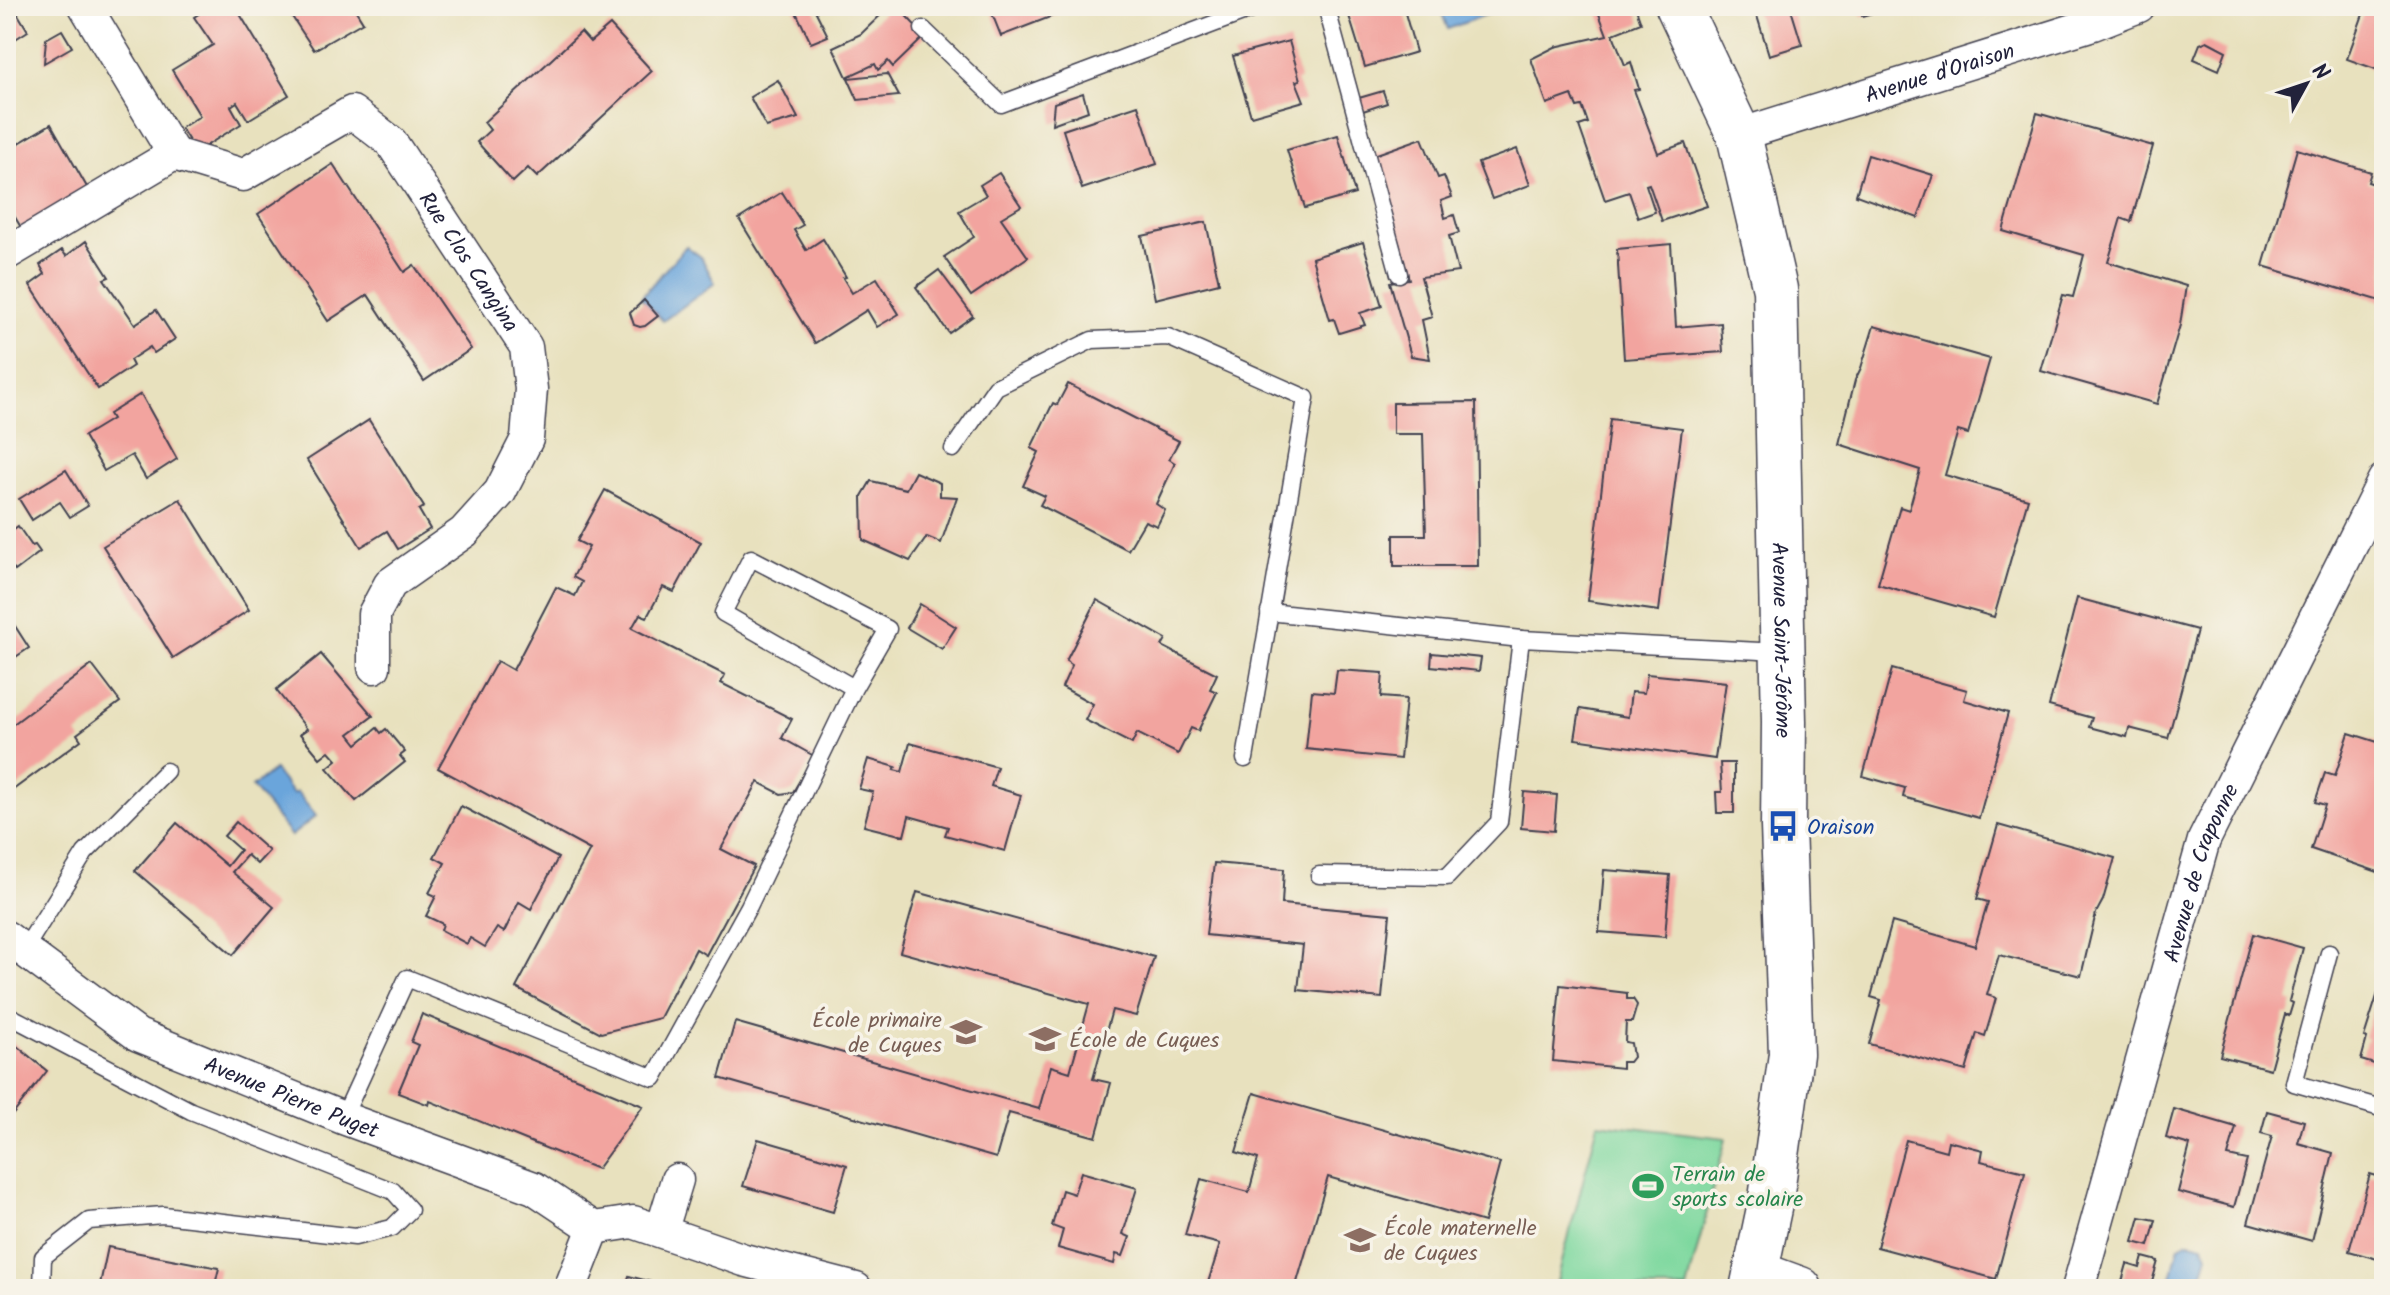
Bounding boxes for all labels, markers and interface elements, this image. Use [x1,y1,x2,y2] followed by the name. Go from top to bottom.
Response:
[1861,35,2019,114] street label: Avenue d'Oraison
[2266,44,2346,124] north arrow
[2302,56,2337,89] text: N
[408,185,527,340] street label: Rue Clos Cangina
[1760,542,1799,738] street label: Avenue Saint-Jérôme
[2155,778,2250,967] street label: Avenue de Craponne
[1766,809,1800,843] bus stop icon: Oraison
[1807,811,1874,846] place label: Oraison
[812,1004,943,1064] place label: École primaire de Cuques
[949,1015,983,1049] school or university icon: École primaire de Cuques
[1028,1022,1062,1056] school or university icon: École de Cuques
[1069,1024,1220,1059] place label: École de Cuques
[198,1048,384,1150] street label: Avenue Pierre Puget
[1672,1158,1803,1218] place label: Terrain de sports scolaire
[1631,1169,1665,1203] sports icon: Terrain de sports scolaire
[1384,1212,1537,1272] place label: École maternelle de Cuques
[1343,1223,1377,1257] school or university icon: École maternelle de Cuques

